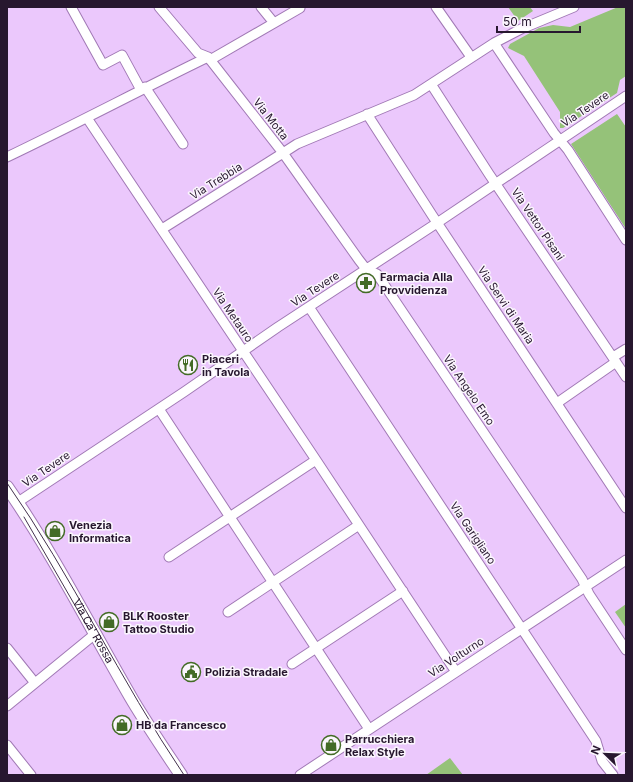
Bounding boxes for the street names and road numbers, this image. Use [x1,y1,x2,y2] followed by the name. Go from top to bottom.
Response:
[558,88,612,130] street label: Via Tevere
[250,95,292,143] street label: Via Motta
[187,160,245,202] street label: Via Trebbia
[509,185,567,263] street label: Via Vettor Pisani
[475,263,537,347] street label: Via Servi di Maria
[288,268,342,310] street label: Via Tevere
[210,285,257,345] street label: Via Metauro
[440,352,498,428] street label: Via Angelo Emo
[19,448,73,490] street label: Via Tevere
[447,499,499,567] street label: Via Garigliano
[70,596,117,666] street label: Via Ca' Rossa
[426,634,487,680] street label: Via Volturno

